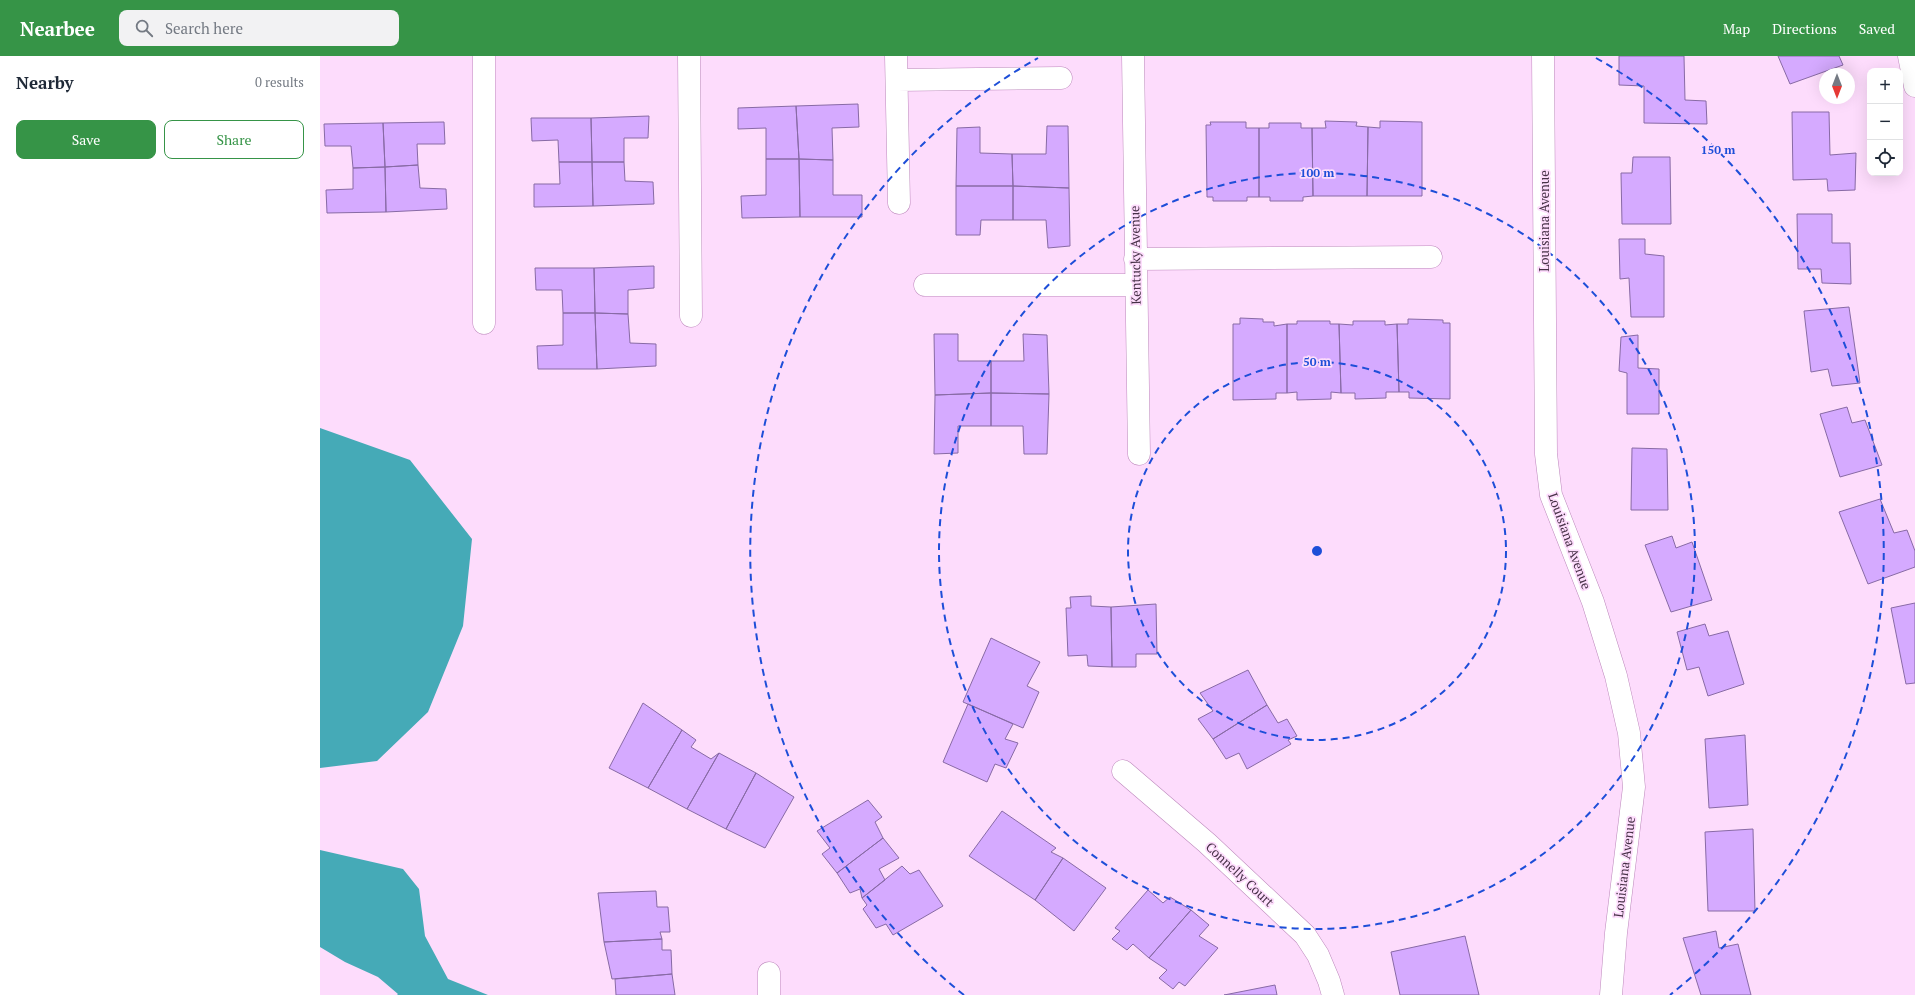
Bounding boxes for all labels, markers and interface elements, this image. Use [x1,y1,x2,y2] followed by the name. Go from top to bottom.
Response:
[119,10,399,46] search box
[20,16,95,41] text: Nearbee
[133,17,155,39] icon: search
[165,18,243,38] text: Search here
[1723,19,1750,38] text: Map
[1772,19,1837,38] text: Directions
[1859,19,1895,38] text: Saved
[1819,68,1855,104] north arrow
[1867,68,1903,176] map controls
[1867,68,1903,104] button: +
[16,71,74,94] text: Nearby
[255,73,304,91] text: 0 results
[1867,104,1903,140] button: −
[16,120,156,159] button: Save
[164,120,304,159] button: Share
[1867,140,1903,176] button: locate
[1701,142,1735,157] text: 150 m
[1300,165,1334,180] text: 100 m
[1535,170,1553,272] street label: Louisiana Avenue
[1125,205,1145,305] street label: Kentucky Avenue
[1303,354,1331,369] text: 50 m
[1544,490,1596,592] street label: Louisiana Avenue
[1310,544,1324,558] centre of rings
[1609,815,1639,919] street label: Louisiana Avenue
[1202,838,1278,910] street label: Connelly Court

